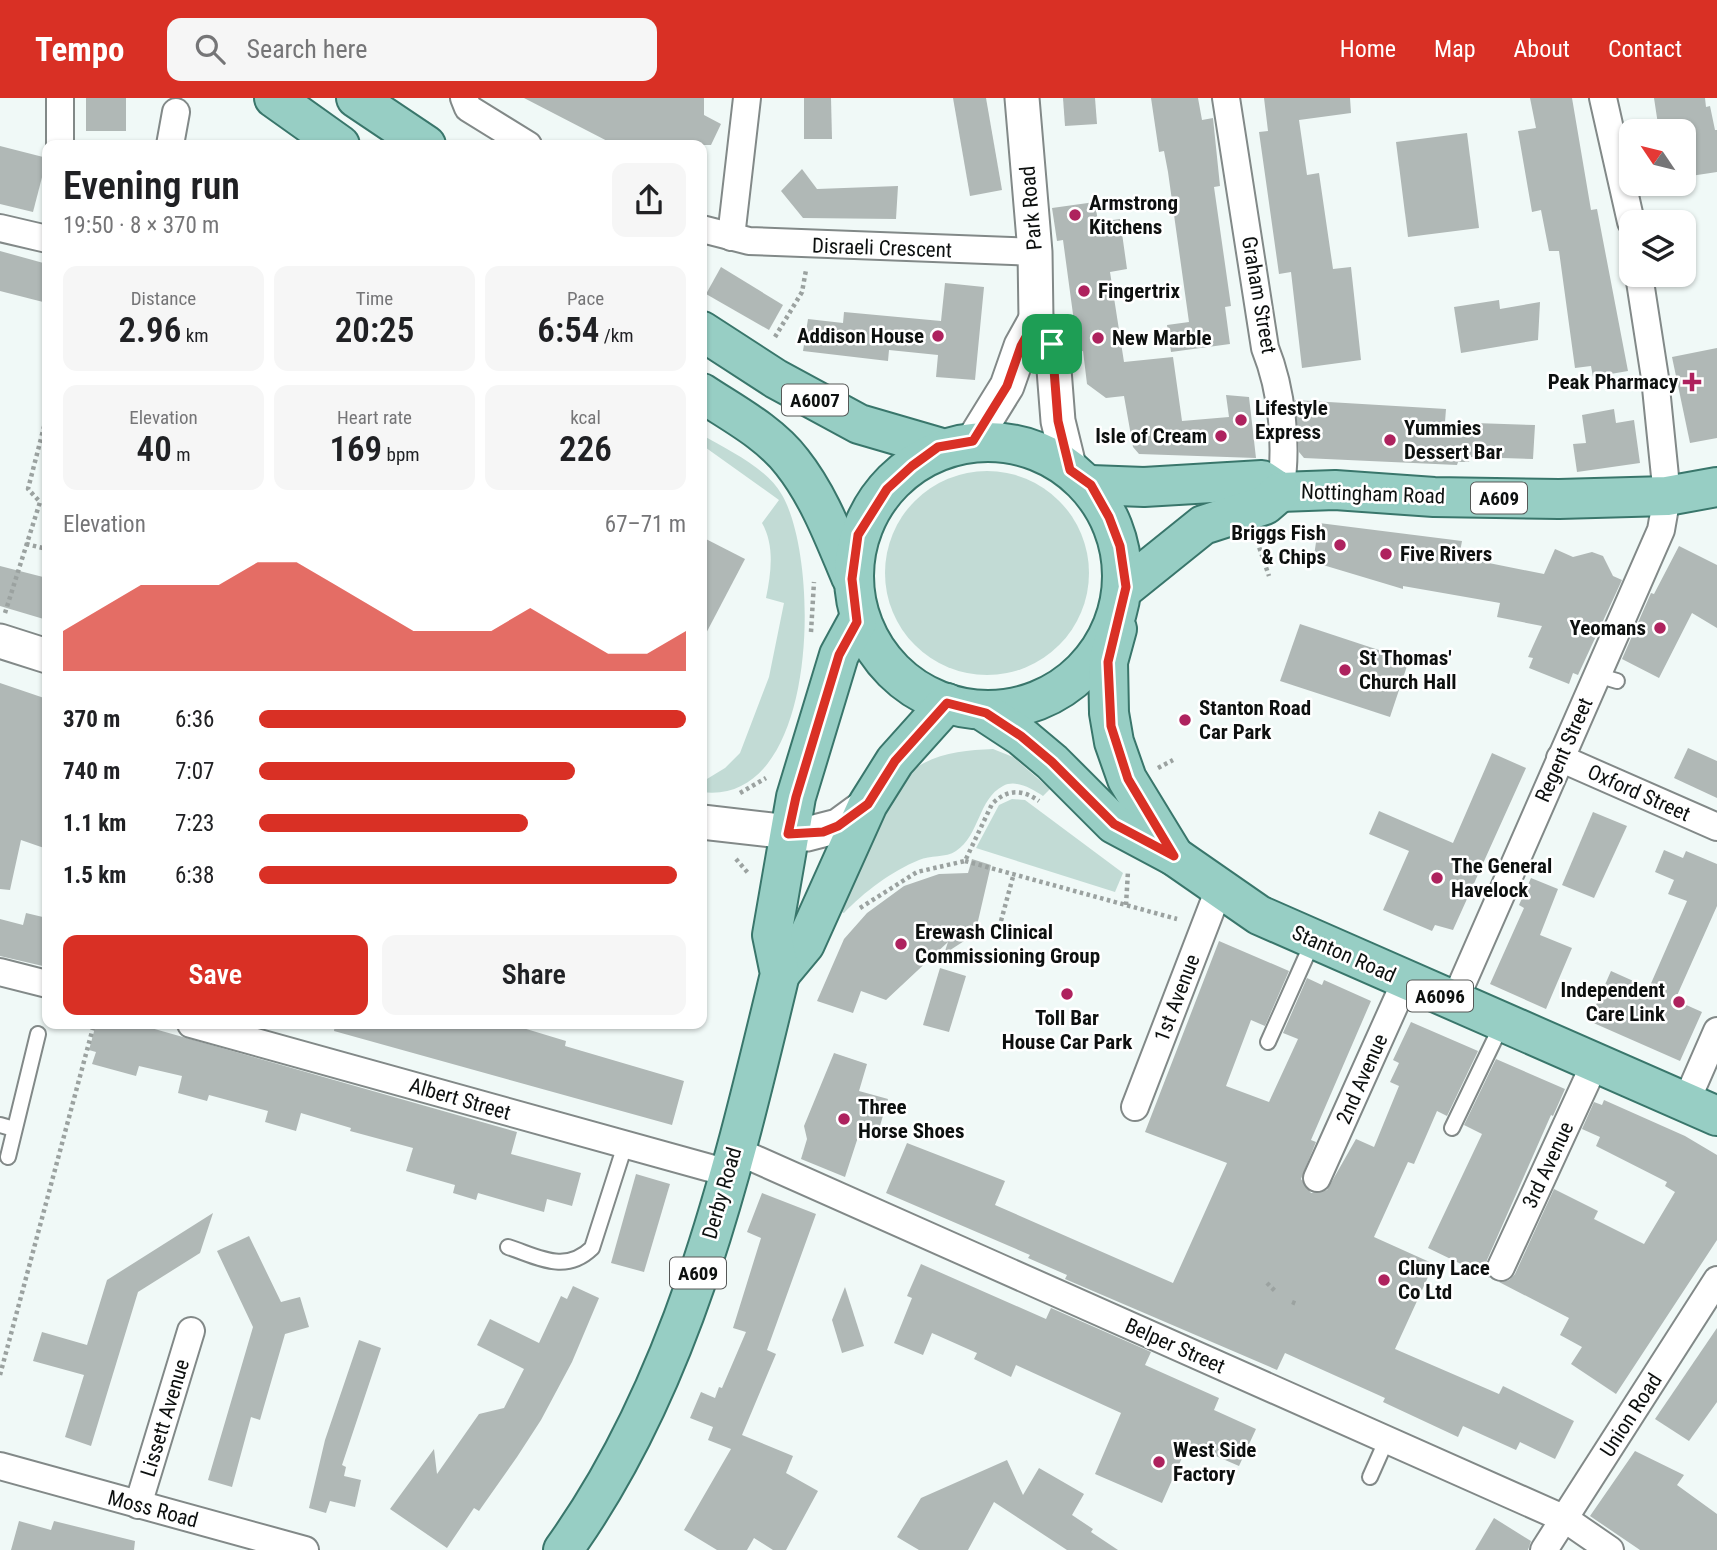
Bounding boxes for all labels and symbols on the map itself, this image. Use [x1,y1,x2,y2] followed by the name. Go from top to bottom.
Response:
[1619,119,1696,196] north arrow
[1015,165,1047,251] street label: Park Road
[1089,191,1178,239] place label: Armstrong Kitchens
[1067,207,1083,223] marker: Armstrong Kitchens
[812,234,952,262] street label: Disraeli Crescent
[1237,235,1281,355] street label: Graham Street
[1098,279,1180,303] place label: Fingertrix
[1076,283,1092,299] marker: Fingertrix
[1022,314,1082,374] pin
[797,324,924,348] place label: Addison House
[1112,326,1212,350] place label: New Marble
[930,328,946,344] marker: Addison House
[1090,330,1106,346] marker: New Marble
[1548,370,1679,394] place label: Peak Pharmacy
[1684,374,1700,390] marker: Peak Pharmacy
[782,384,848,416] road number: A6007
[1255,396,1328,444] place label: Lifestyle Express
[1233,412,1249,428] marker: Lifestyle Express
[1404,416,1502,464] place label: Yummies Dessert Bar
[1095,424,1207,448] place label: Isle of Cream
[1213,428,1229,444] marker: Isle of Cream
[1382,432,1398,448] marker: Yummies Dessert Bar
[1300,479,1446,509] street label: Nottingham Road
[1471,482,1527,514] road number: A609
[1231,521,1326,569] place label: Briggs Fish & Chips
[1332,537,1348,553] marker: Briggs Fish & Chips
[1400,542,1492,566] place label: Five Rivers
[1378,546,1394,562] marker: Five Rivers
[1569,616,1646,640] place label: Yeomans
[1652,620,1668,636] marker: Yeomans
[1359,646,1457,694] place label: St Thomas' Church Hall
[1337,662,1353,678] marker: St Thomas' Church Hall
[1530,694,1598,806] street label: Regent Street
[1199,696,1311,744] place label: Stanton Road Car Park
[1177,712,1193,728] marker: Stanton Road Car Park
[1584,760,1694,826] street label: Oxford Street
[1451,854,1552,902] place label: The General Havelock
[1429,870,1445,886] marker: The General Havelock
[915,920,1100,968] place label: Erewash Clinical Commissioning Group
[1288,920,1400,988] street label: Stanton Road
[893,936,909,952] marker: Erewash Clinical Commissioning Group
[1149,951,1205,1045] street label: 1st Avenue
[1561,978,1666,1026] place label: Independent Care Link
[1407,980,1473,1012] road number: A6096
[1059,986,1075,1002] marker: Toll Bar House Car Park
[1671,994,1687,1010] marker: Independent Care Link
[1002,1006,1133,1054] place label: Toll Bar House Car Park
[1331,1030,1393,1128] street label: 2nd Avenue
[407,1073,513,1125] street label: Albert Street
[858,1095,964,1143] place label: Three Horse Shoes
[836,1111,852,1127] marker: Three Horse Shoes
[1518,1118,1578,1212] street label: 3rd Avenue
[697,1144,747,1242] street label: Derby Road
[1398,1256,1490,1304] place label: Cluny Lace Co Ltd
[670,1258,726,1288] road number: A609
[1376,1272,1392,1288] marker: Cluny Lace Co Ltd
[1121,1313,1229,1379] street label: Belper Street
[136,1356,194,1480] street label: Lissett Avenue
[1595,1369,1667,1461] street label: Union Road
[1173,1438,1256,1486] place label: West Side Factory
[1151,1454,1167,1470] marker: West Side Factory
[105,1485,201,1533] street label: Moss Road

